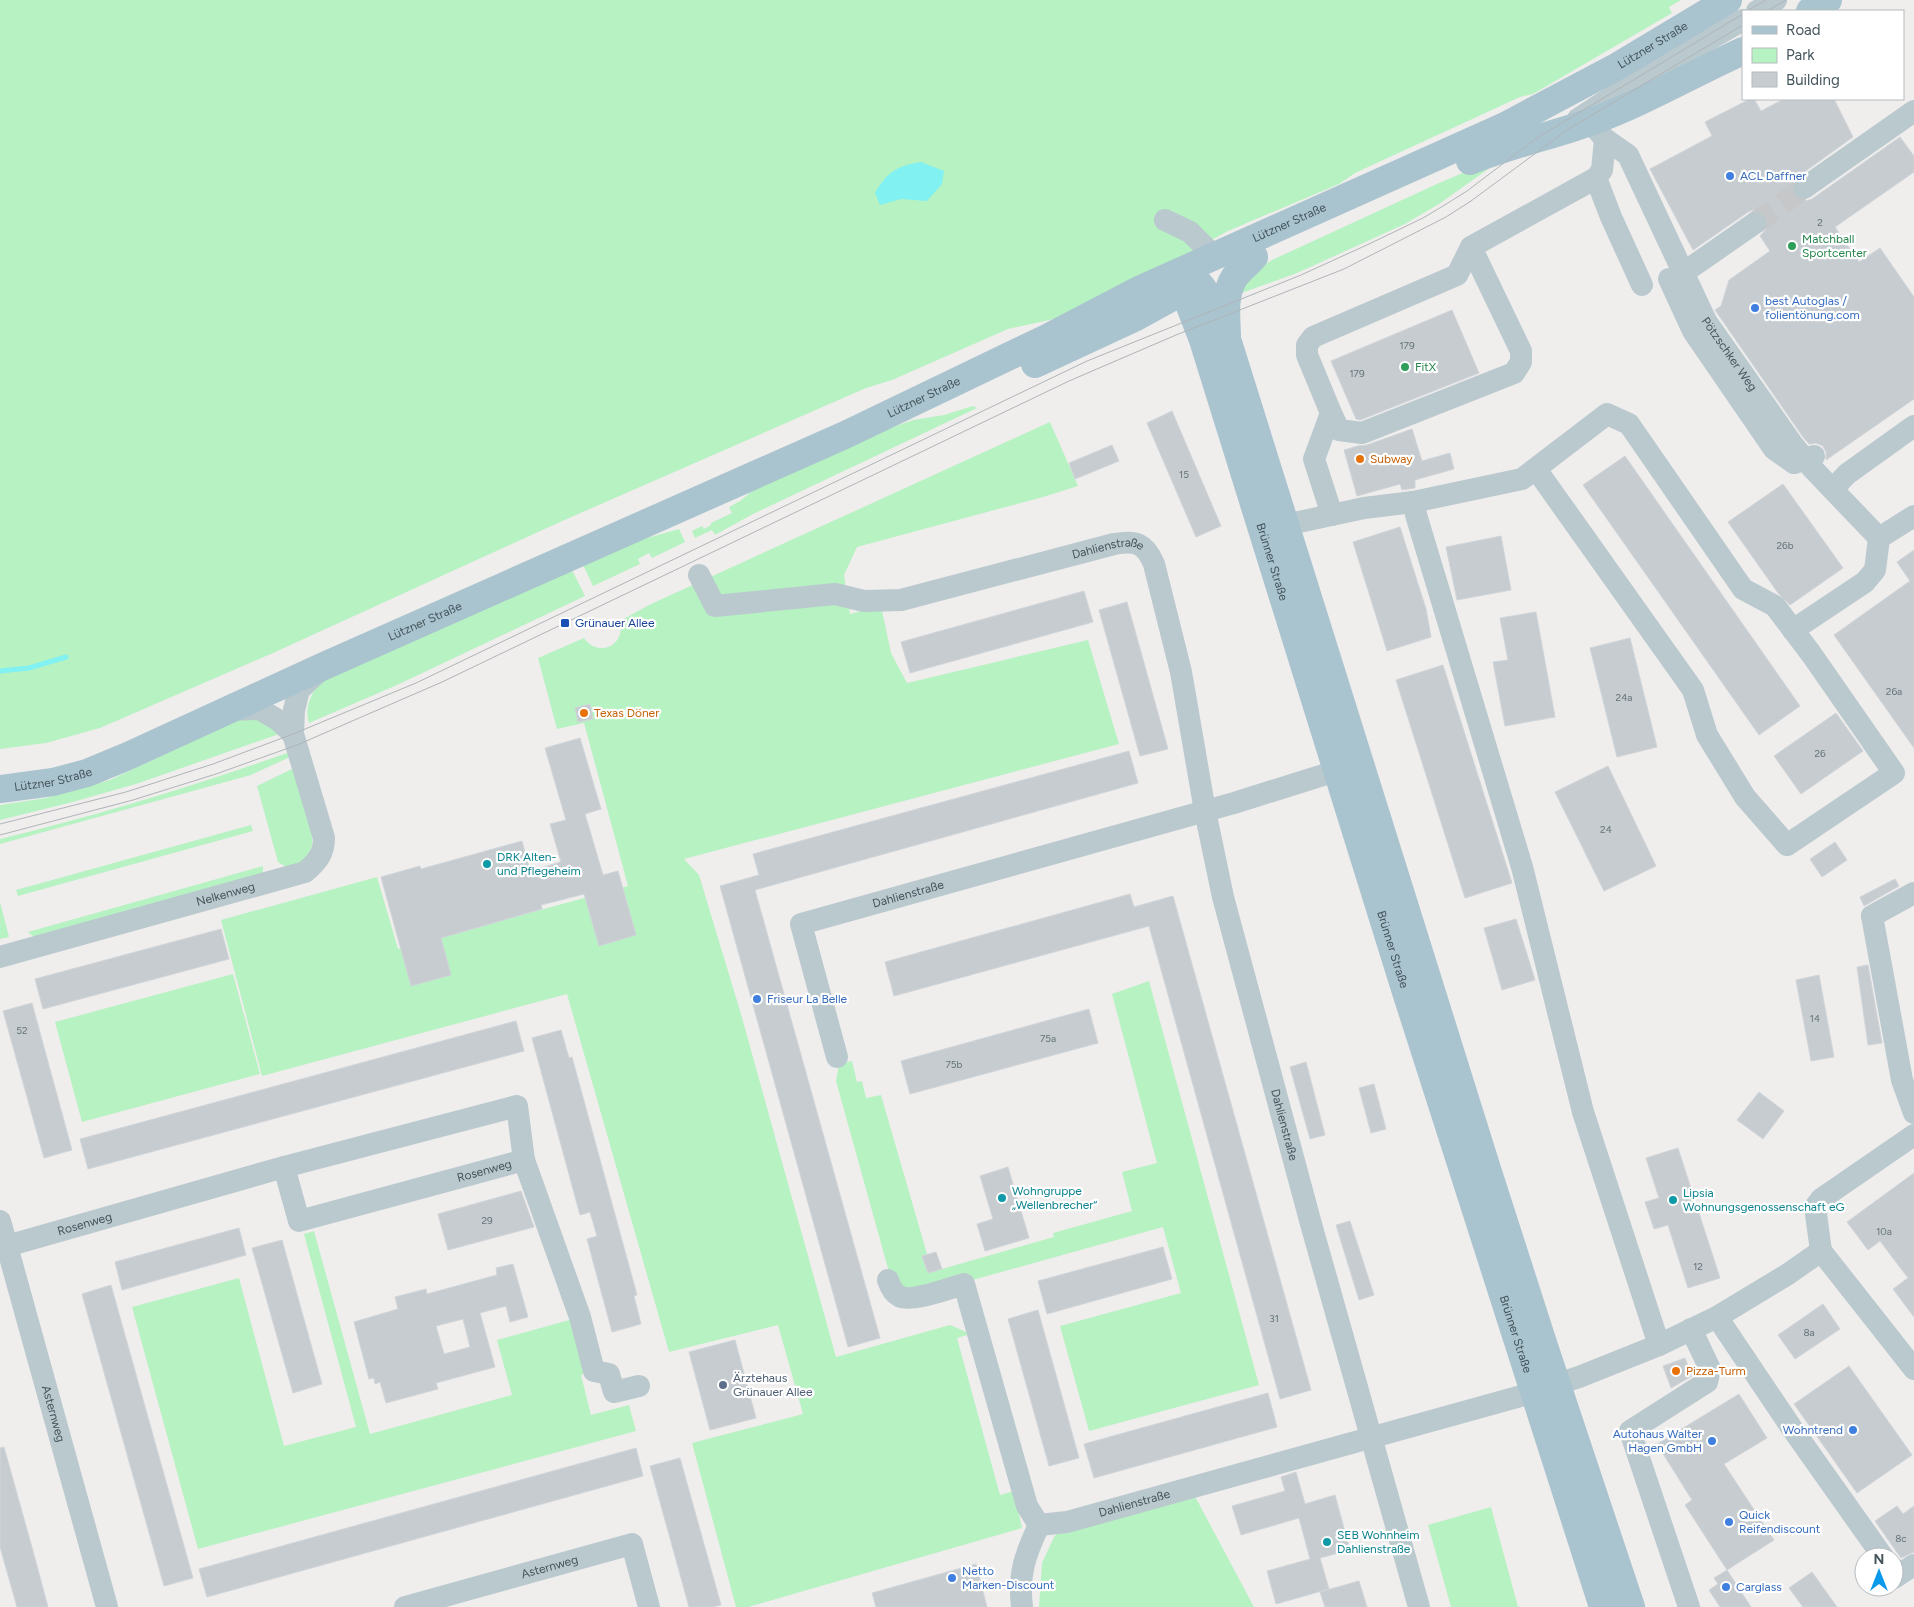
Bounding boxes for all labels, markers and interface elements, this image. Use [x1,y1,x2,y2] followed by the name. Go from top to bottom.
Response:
[1742,10,1904,100] legend
[1615,19,1691,72] street label: Lützner Straße
[1786,21,1821,39] text: Road
[1786,46,1815,64] text: Park
[1786,71,1840,89] text: Building
[1740,169,1806,183] place label: ACL Daffner
[1724,170,1736,182] marker: ACL Daffner
[1250,200,1329,245] street label: Lützner Straße
[1817,216,1823,229] house number: 2
[1802,232,1867,260] place label: Matchball Sportcenter
[1786,240,1798,252] marker: Matchball Sportcenter
[1765,294,1860,322] place label: best Autoglas / folientönung.com
[1749,302,1761,314] marker: best Autoglas / folientönung.com
[1699,315,1760,394] street label: Pötzschker Weg
[1399,339,1415,352] house number: 179
[1415,360,1437,374] place label: FitX
[1399,361,1411,373] marker: FitX
[1349,367,1365,380] house number: 179
[885,374,963,421] street label: Lützner Straße
[1370,452,1413,466] place label: Subway
[1354,453,1366,465] marker: Subway
[1179,468,1189,481] house number: 15
[1253,521,1291,603] street label: Brünner Straße
[1070,535,1147,562] street label: Dahlienstraße
[1776,539,1794,552] house number: 26b
[386,599,464,644] street label: Lützner Straße
[575,616,655,630] place label: Grünauer Allee
[559,617,571,629] marker: Grünauer Allee
[1886,685,1902,698] house number: 26a
[1616,691,1632,704] house number: 24a
[594,706,659,720] place label: Texas Döner
[578,707,590,719] marker: Texas Döner
[1814,747,1826,760] house number: 26
[13,764,95,794] street label: Lützner Straße
[1600,823,1612,836] house number: 24
[497,850,581,878] place label: DRK Alten- und Pflegeheim
[481,858,493,870] marker: DRK Alten- und Pflegeheim
[871,877,946,911] street label: Dahlienstraße
[195,879,256,909] street label: Nelkenweg
[1374,909,1412,990] street label: Brünner Straße
[767,992,848,1006] place label: Friseur La Belle
[751,993,763,1005] marker: Friseur La Belle
[1810,1012,1820,1025] house number: 14
[16,1024,28,1037] house number: 52
[1040,1032,1056,1045] house number: 75a
[946,1058,963,1071] house number: 75b
[1268,1087,1301,1162] street label: Dahlienstraße
[455,1157,513,1185] street label: Rosenweg
[1012,1184,1097,1212] place label: Wohngruppe „Wellenbrecher“
[1683,1186,1845,1214] place label: Lipsia Wohnungsgenossenschaft eG
[996,1192,1008,1204] marker: Wohngruppe „Wellenbrecher“
[1667,1194,1679,1206] marker: Lipsia Wohnungsgenossenschaft eG
[56,1209,114,1238] street label: Rosenweg
[481,1214,493,1227] house number: 29
[1876,1225,1892,1238] house number: 10a
[1693,1260,1703,1273] house number: 12
[1497,1294,1535,1375] street label: Brünner Straße
[1269,1312,1279,1325] house number: 31
[1803,1326,1815,1339] house number: 8a
[1686,1364,1746,1378] place label: Pizza-Turm
[1670,1365,1682,1377] marker: Pizza-Turm
[733,1371,813,1399] place label: Ärztehaus Grünauer Allee
[717,1379,729,1391] marker: Ärztehaus Grünauer Allee
[39,1384,68,1444] street label: Asternweg
[1783,1423,1843,1437] place label: Wohntrend
[1847,1424,1859,1436] marker: Wohntrend
[1613,1427,1702,1455] place label: Autohaus Walter Hagen GmbH
[1706,1435,1718,1447] marker: Autohaus Walter Hagen GmbH
[1097,1487,1172,1520] street label: Dahlienstraße
[1739,1508,1821,1536] place label: Quick Reifendiscount
[1723,1516,1735,1528] marker: Quick Reifendiscount
[1337,1528,1419,1556] place label: SEB Wohnheim Dahlienstraße
[1895,1532,1907,1545] house number: 8c
[1321,1536,1333,1548] marker: SEB Wohnheim Dahlienstraße
[1854,1547,1904,1597] north arrow
[1874,1551,1884,1568] text: N
[520,1552,580,1581] street label: Asternweg
[962,1564,1055,1592] place label: Netto Marken-Discount
[946,1572,958,1584] marker: Netto Marken-Discount
[1736,1580,1782,1594] place label: Carglass
[1720,1581,1732,1593] marker: Carglass

